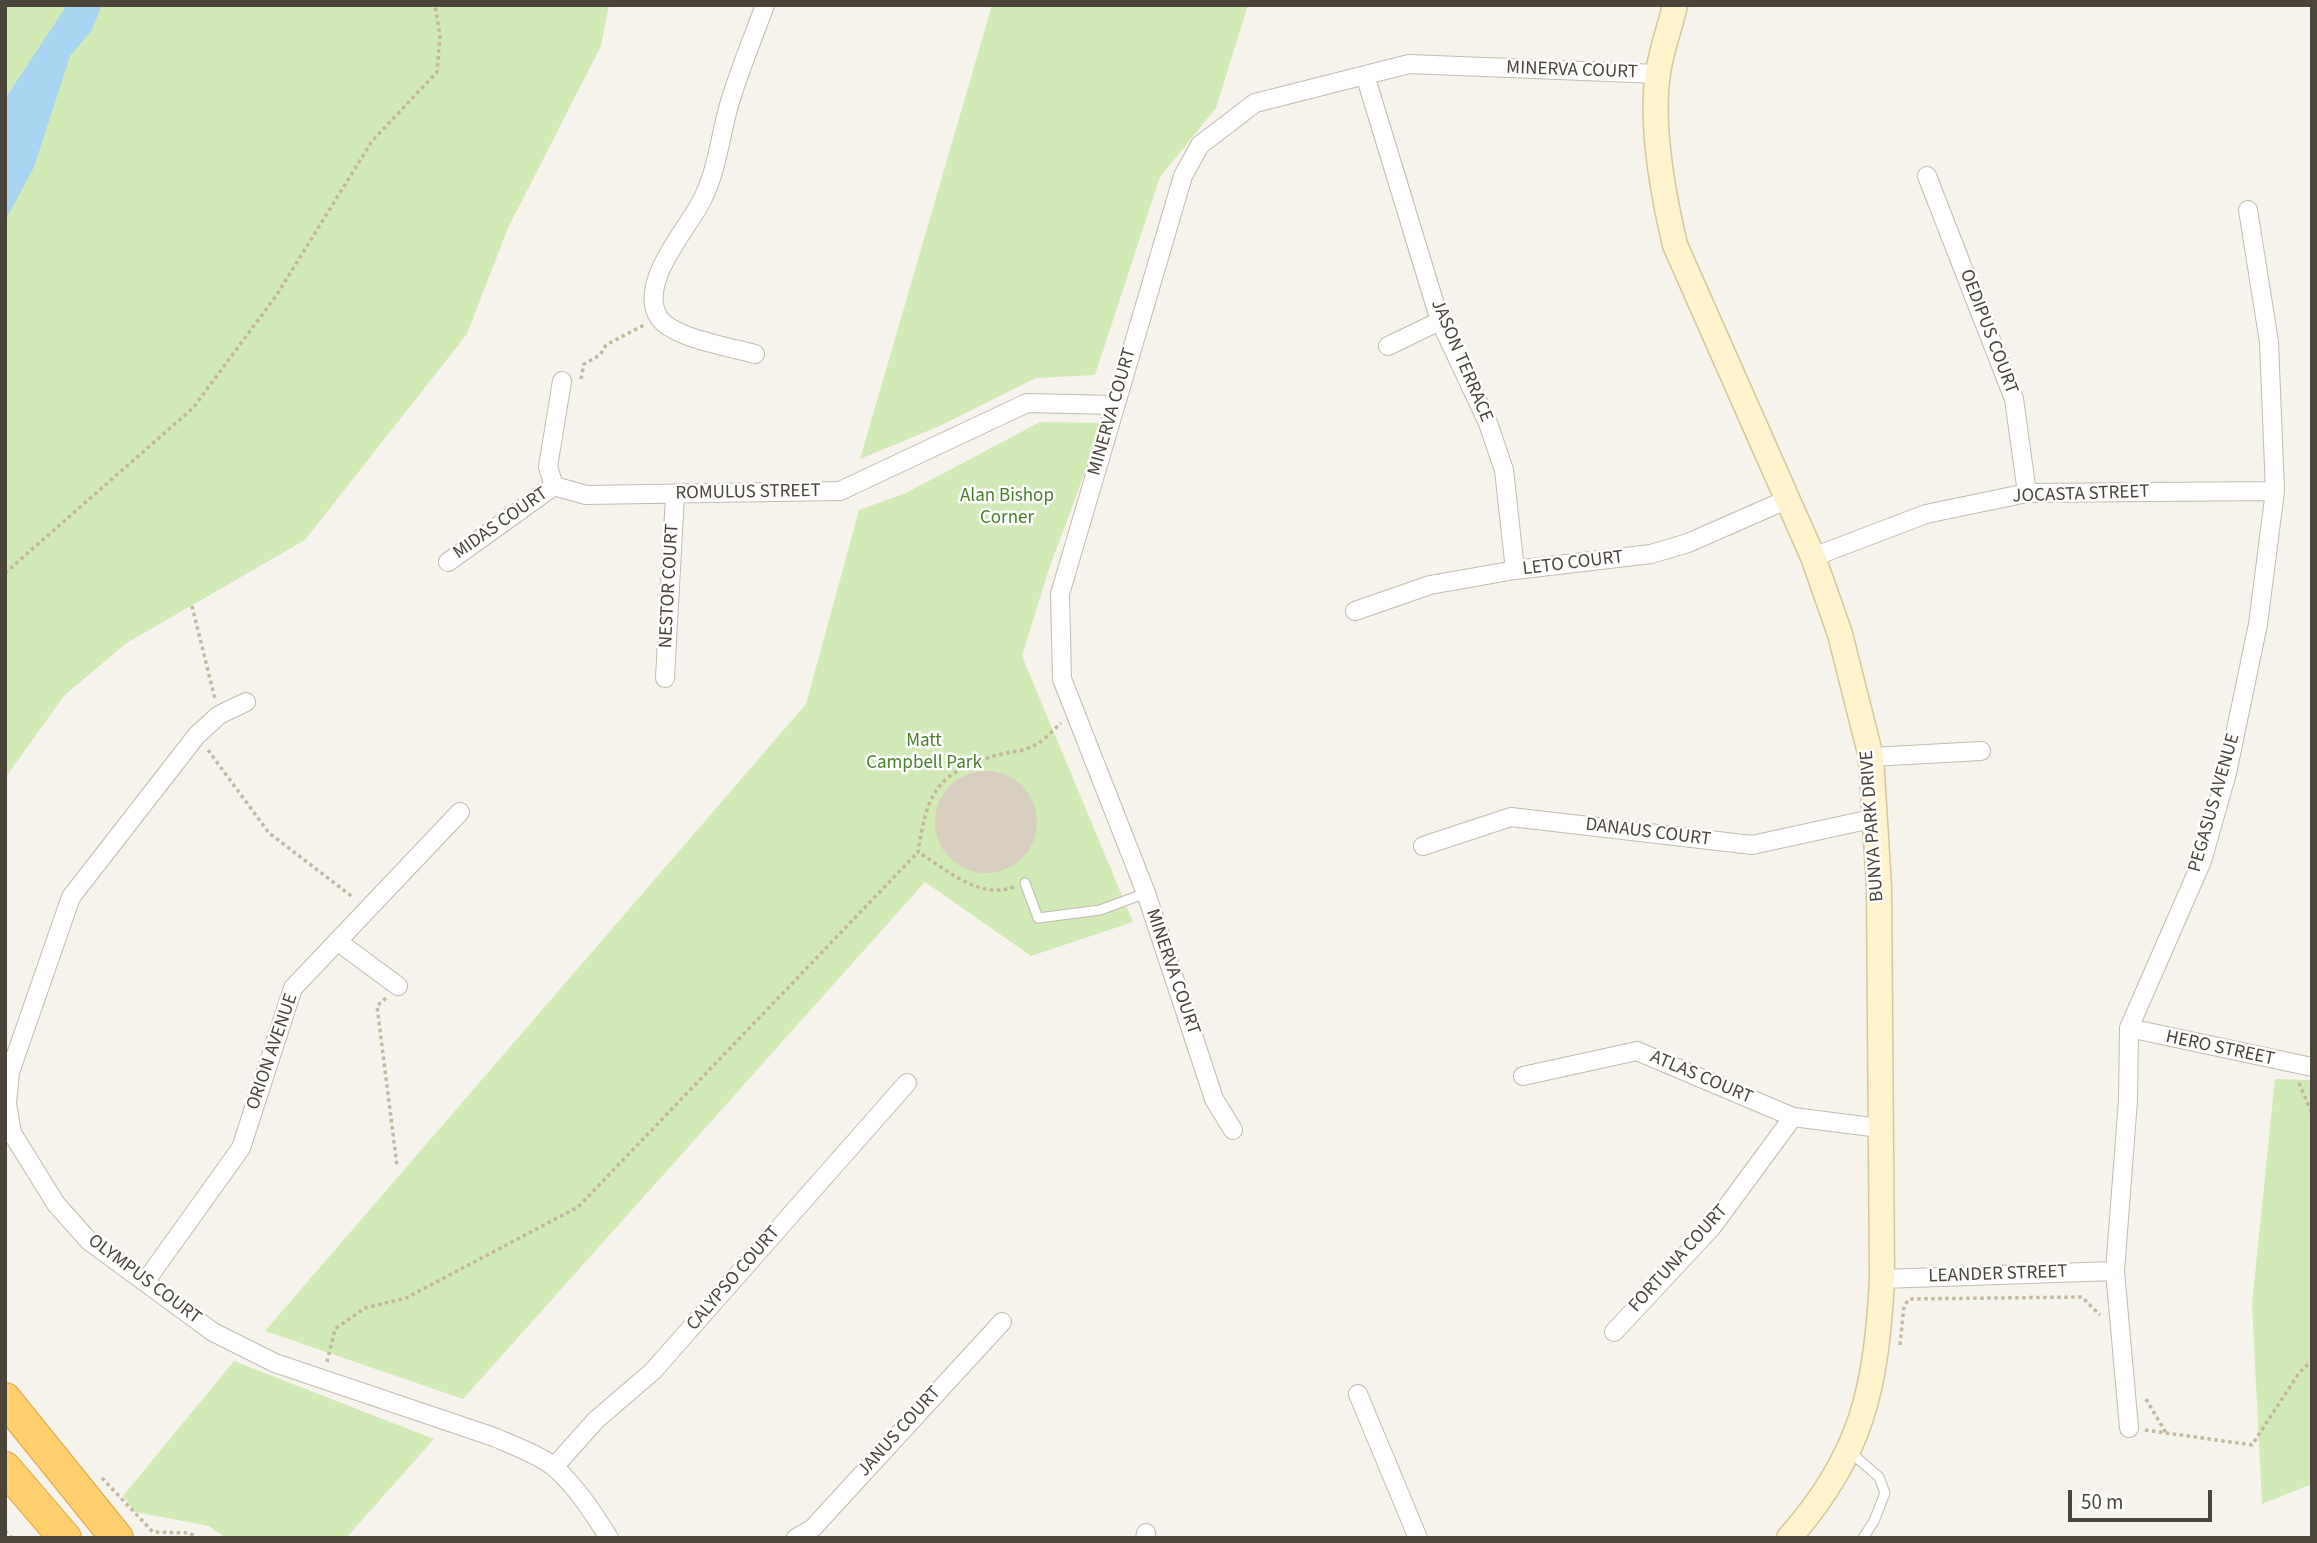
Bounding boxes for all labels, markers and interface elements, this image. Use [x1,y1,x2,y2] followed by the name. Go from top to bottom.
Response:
[1506,57,1638,85] street label: MINERVA COURT
[1954,266,2022,398] street label: OEDIPUS COURT
[1425,296,1497,426] street label: JASON TERRACE
[1084,346,1142,478] street label: MINERVA COURT
[675,480,821,506] street label: ROMULUS STREET
[2012,481,2150,509] street label: JOCASTA STREET
[449,483,553,565] street label: MIDAS COURT
[960,486,1054,530] park label: Alan Bishop Corner
[655,523,685,649] street label: NESTOR COURT
[1521,547,1625,581] street label: LETO COURT
[866,731,982,775] park label: Matt Campbell Park
[2184,731,2246,875] street label: PEGASUS AVENUE
[1856,750,1890,902] street label: BUNYA PARK DRIVE
[1584,814,1712,852] street label: DANAUS COURT
[1140,906,1204,1038] street label: MINERVA COURT
[242,991,304,1113] street label: ORION AVENUE
[2164,1026,2276,1072] street label: HERO STREET
[1646,1046,1756,1110] street label: ATLAS COURT
[1625,1200,1733,1318] street label: FORTUNA COURT
[682,1222,786,1336] street label: CALYPSO COURT
[83,1230,205,1330] street label: OLYMPUS COURT
[1928,1261,2068,1289] street label: LEANDER STREET
[854,1382,946,1482] street label: JANUS COURT
[2072,1476,2216,1520] scale bar
[2081,1487,2123,1517] text: 50 m

